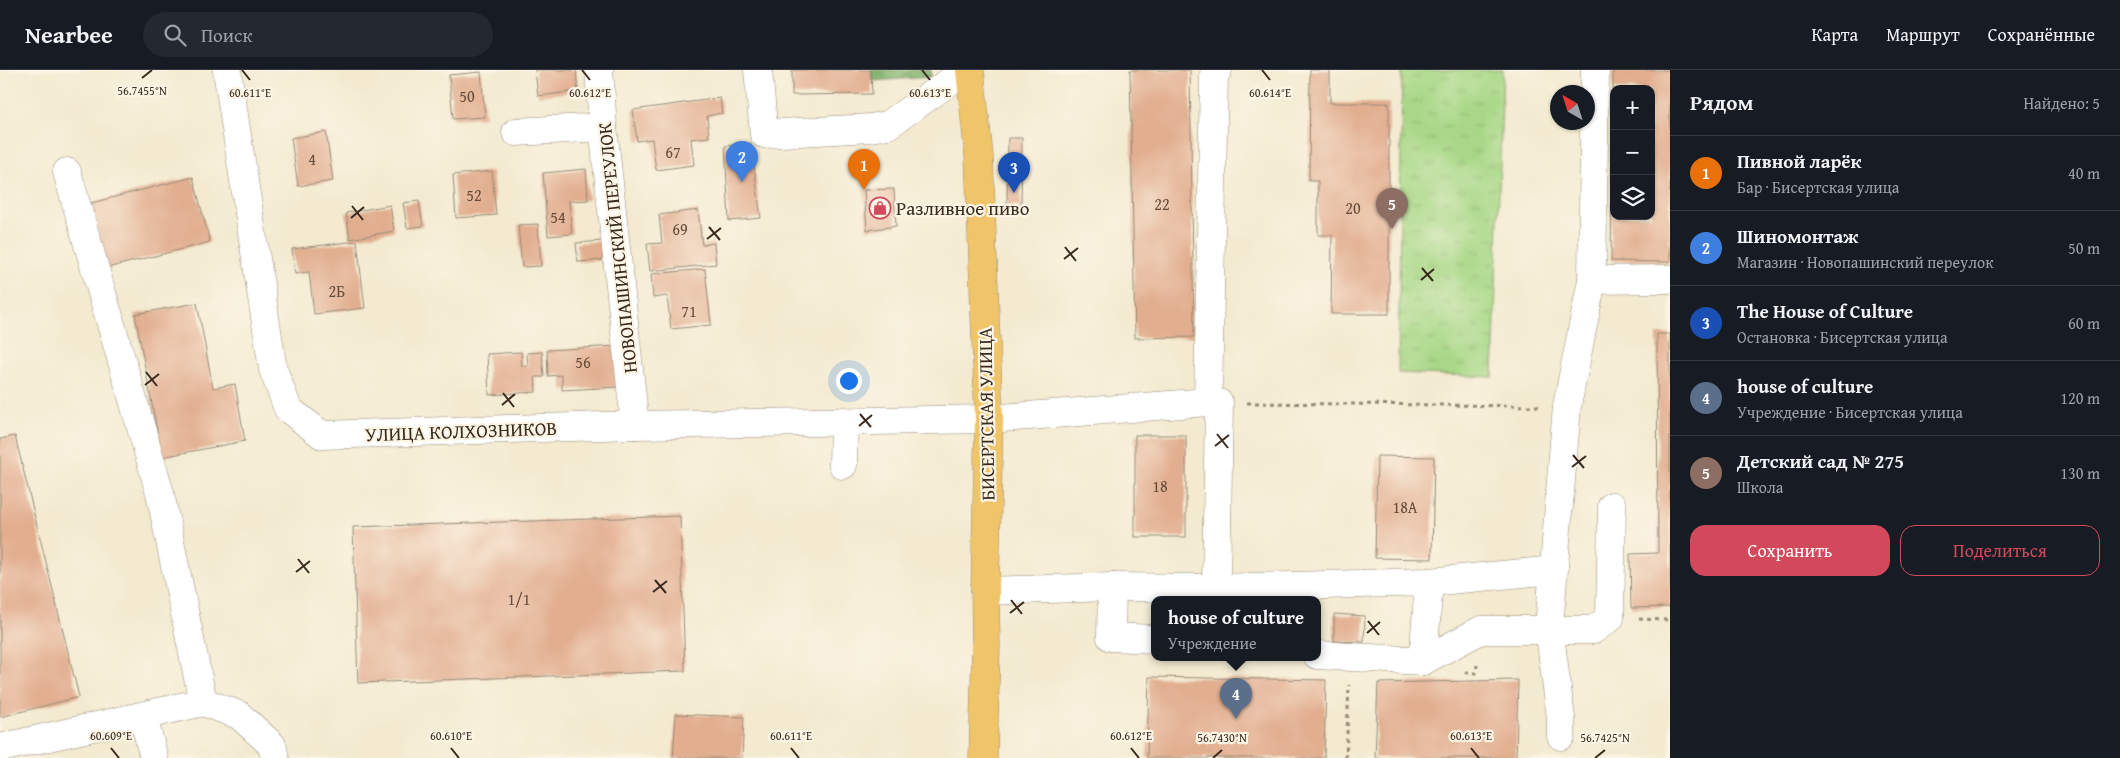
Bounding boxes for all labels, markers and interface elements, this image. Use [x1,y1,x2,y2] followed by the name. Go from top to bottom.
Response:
[143,12,493,57] search box
[25,17,113,52] text: Nearbee
[161,21,189,49] icon: search
[201,21,253,49] text: Поиск
[1812,21,1858,48] text: Карта
[1886,21,1960,48] text: Маршрут
[1988,21,2095,48] text: Сохранённые
[117,82,167,99] text: 56.7455°N
[229,84,271,101] text: 60.611°E
[459,84,475,108] house number: 50
[569,84,611,101] text: 60.612°E
[909,84,951,101] text: 60.613°E
[1249,84,1291,101] text: 60.614°E
[1550,85,1595,130] north arrow
[1610,85,1655,220] map controls
[1610,85,1655,130] button: +
[1690,87,1753,118] text: Рядом
[2023,91,2100,115] text: Найдено: 5
[590,121,644,375] street label: НОВОПАШИНСКИЙ ПЕРЕУЛОК
[1610,130,1655,175] button: −
[665,140,681,164] house number: 67
[726,141,758,182] pin: 2
[308,147,316,171] house number: 4
[1737,147,1861,175] text: Пивной ларёк
[848,149,880,190] pin: 1
[998,152,1030,193] pin: 3
[1702,161,1710,185] text: 1
[2068,161,2100,185] text: 40 m
[1610,175,1655,220] button: layers
[1737,175,1899,199] text: Бар · Бисертская улица
[466,183,482,207] house number: 52
[1376,188,1408,229] pin: 5
[1154,192,1170,216] house number: 22
[896,194,1029,222] place label: Разливное пиво
[868,196,892,220] shop icon: Разливное пиво
[1345,196,1361,220] house number: 20
[550,205,566,229] house number: 54
[672,217,688,241] house number: 69
[1737,222,1858,250] text: Шиномонтаж
[1702,236,1710,260] text: 2
[2068,236,2100,260] text: 50 m
[1737,250,1994,274] text: Магазин · Новопашинский переулок
[329,279,345,303] house number: 2Б
[1737,297,1913,325] text: The House of Culture
[681,299,697,323] house number: 71
[1702,311,1710,335] text: 3
[2068,311,2100,335] text: 60 m
[1737,325,1948,349] text: Остановка · Бисертская улица
[970,327,1002,501] street label: БИСЕРТСКАЯ УЛИЦА
[575,350,591,374] house number: 56
[836,368,862,394] your location
[1737,372,1873,400] text: house of culture
[1702,386,1710,410] text: 4
[2060,386,2100,410] text: 120 m
[1737,400,1963,424] text: Учреждение · Бисертская улица
[364,414,558,448] street label: УЛИЦА КОЛХОЗНИКОВ
[1737,447,1904,475] text: Детский сад № 275
[1702,461,1710,485] text: 5
[2060,461,2100,485] text: 130 m
[1152,474,1168,498] house number: 18
[1737,475,1783,499] text: Школа
[1392,495,1418,519] house number: 18А
[1690,525,1890,576] button: Сохранить
[1900,525,2100,576] button: Поделиться
[508,587,530,611] house number: 1/1
[1151,596,1321,661] popup
[1168,603,1304,631] text: house of culture
[1168,631,1257,655] text: Учреждение
[1220,678,1252,719] pin: 4
[90,727,132,744] text: 60.609°E
[430,727,472,744] text: 60.610°E
[770,727,812,744] text: 60.611°E
[1110,727,1152,744] text: 60.612°E
[1450,727,1492,744] text: 60.613°E
[1197,729,1247,746] text: 56.7430°N
[1580,729,1630,746] text: 56.7425°N

